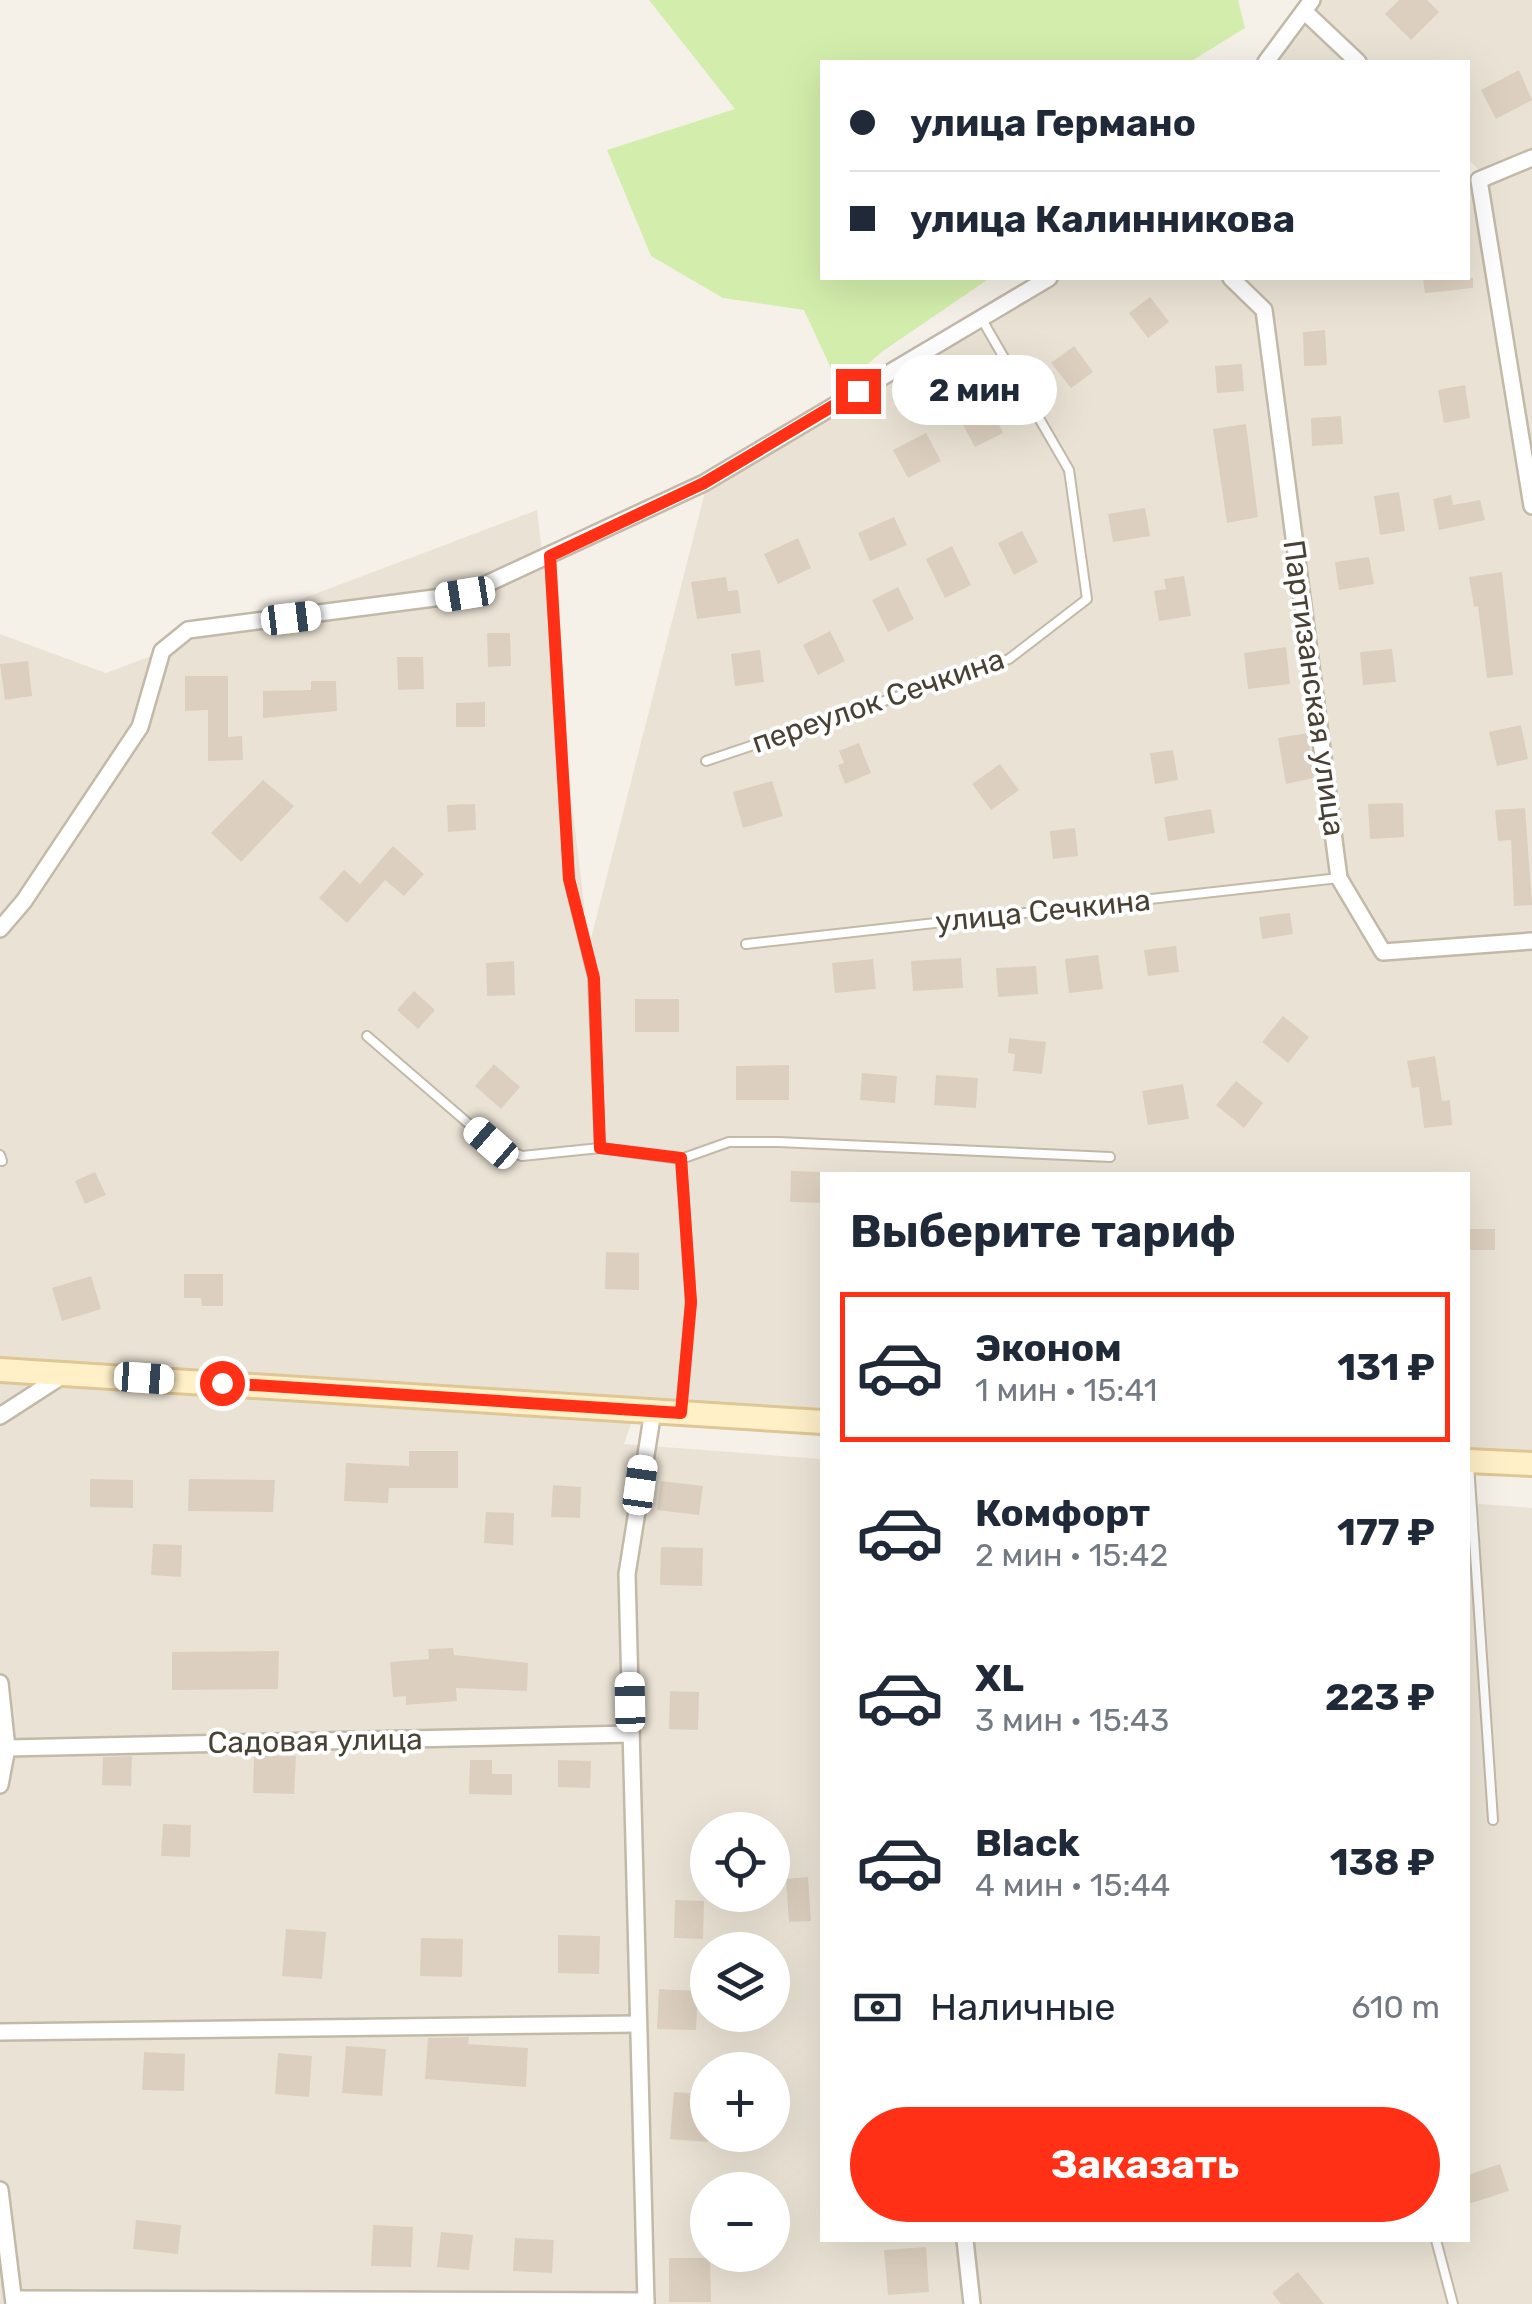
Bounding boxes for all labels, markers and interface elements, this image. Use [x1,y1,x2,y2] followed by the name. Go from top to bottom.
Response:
[910,100,1196,146] text: улица Германо
[910,196,1295,242] text: улица Калинникова
[893,356,1058,426] callout: 2 мин
[836,369,881,414] route end
[929,371,1020,409] text: 2 мин
[1275,538,1353,838] street label: Партизанская улица
[433,574,497,614] car
[259,599,323,637] car
[747,641,1009,761] street label: переулок Сечкина
[934,882,1152,940] street label: улица Сечкина
[459,1112,523,1174] car
[850,1205,1236,1258] text: Выберите тариф
[855,1322,945,1412] icon: car
[975,1325,1122,1371] text: Эконом
[1337,1344,1435,1390] text: 131 ₽
[113,1361,175,1395] car
[200,1361,245,1406] route start
[975,1371,1157,1409] text: 1 мин · 15:41
[621,1453,659,1517] car
[855,1487,945,1577] icon: car
[975,1490,1150,1536] text: Комфорт
[1337,1509,1435,1555] text: 177 ₽
[975,1536,1168,1574] text: 2 мин · 15:42
[855,1652,945,1742] icon: car
[975,1655,1024,1701] text: XL
[614,1672,646,1732] car
[1325,1674,1435,1720] text: 223 ₽
[975,1701,1169,1739] text: 3 мин · 15:43
[207,1721,423,1761] street label: Садовая улица
[690,1812,790,2272] map controls
[690,1812,790,1912] button: locate
[855,1817,945,1907] icon: car
[975,1820,1080,1866] text: Black
[1330,1839,1435,1885] text: 138 ₽
[975,1866,1170,1904] text: 4 мин · 15:44
[690,1932,790,2032] button: layers
[850,1980,905,2035] icon: cash
[930,1984,1116,2030] text: Наличные
[1351,1988,1440,2026] text: 610 m
[690,2052,790,2152] button: +
[850,2107,1440,2222] button: Заказать
[690,2172,790,2272] button: −

